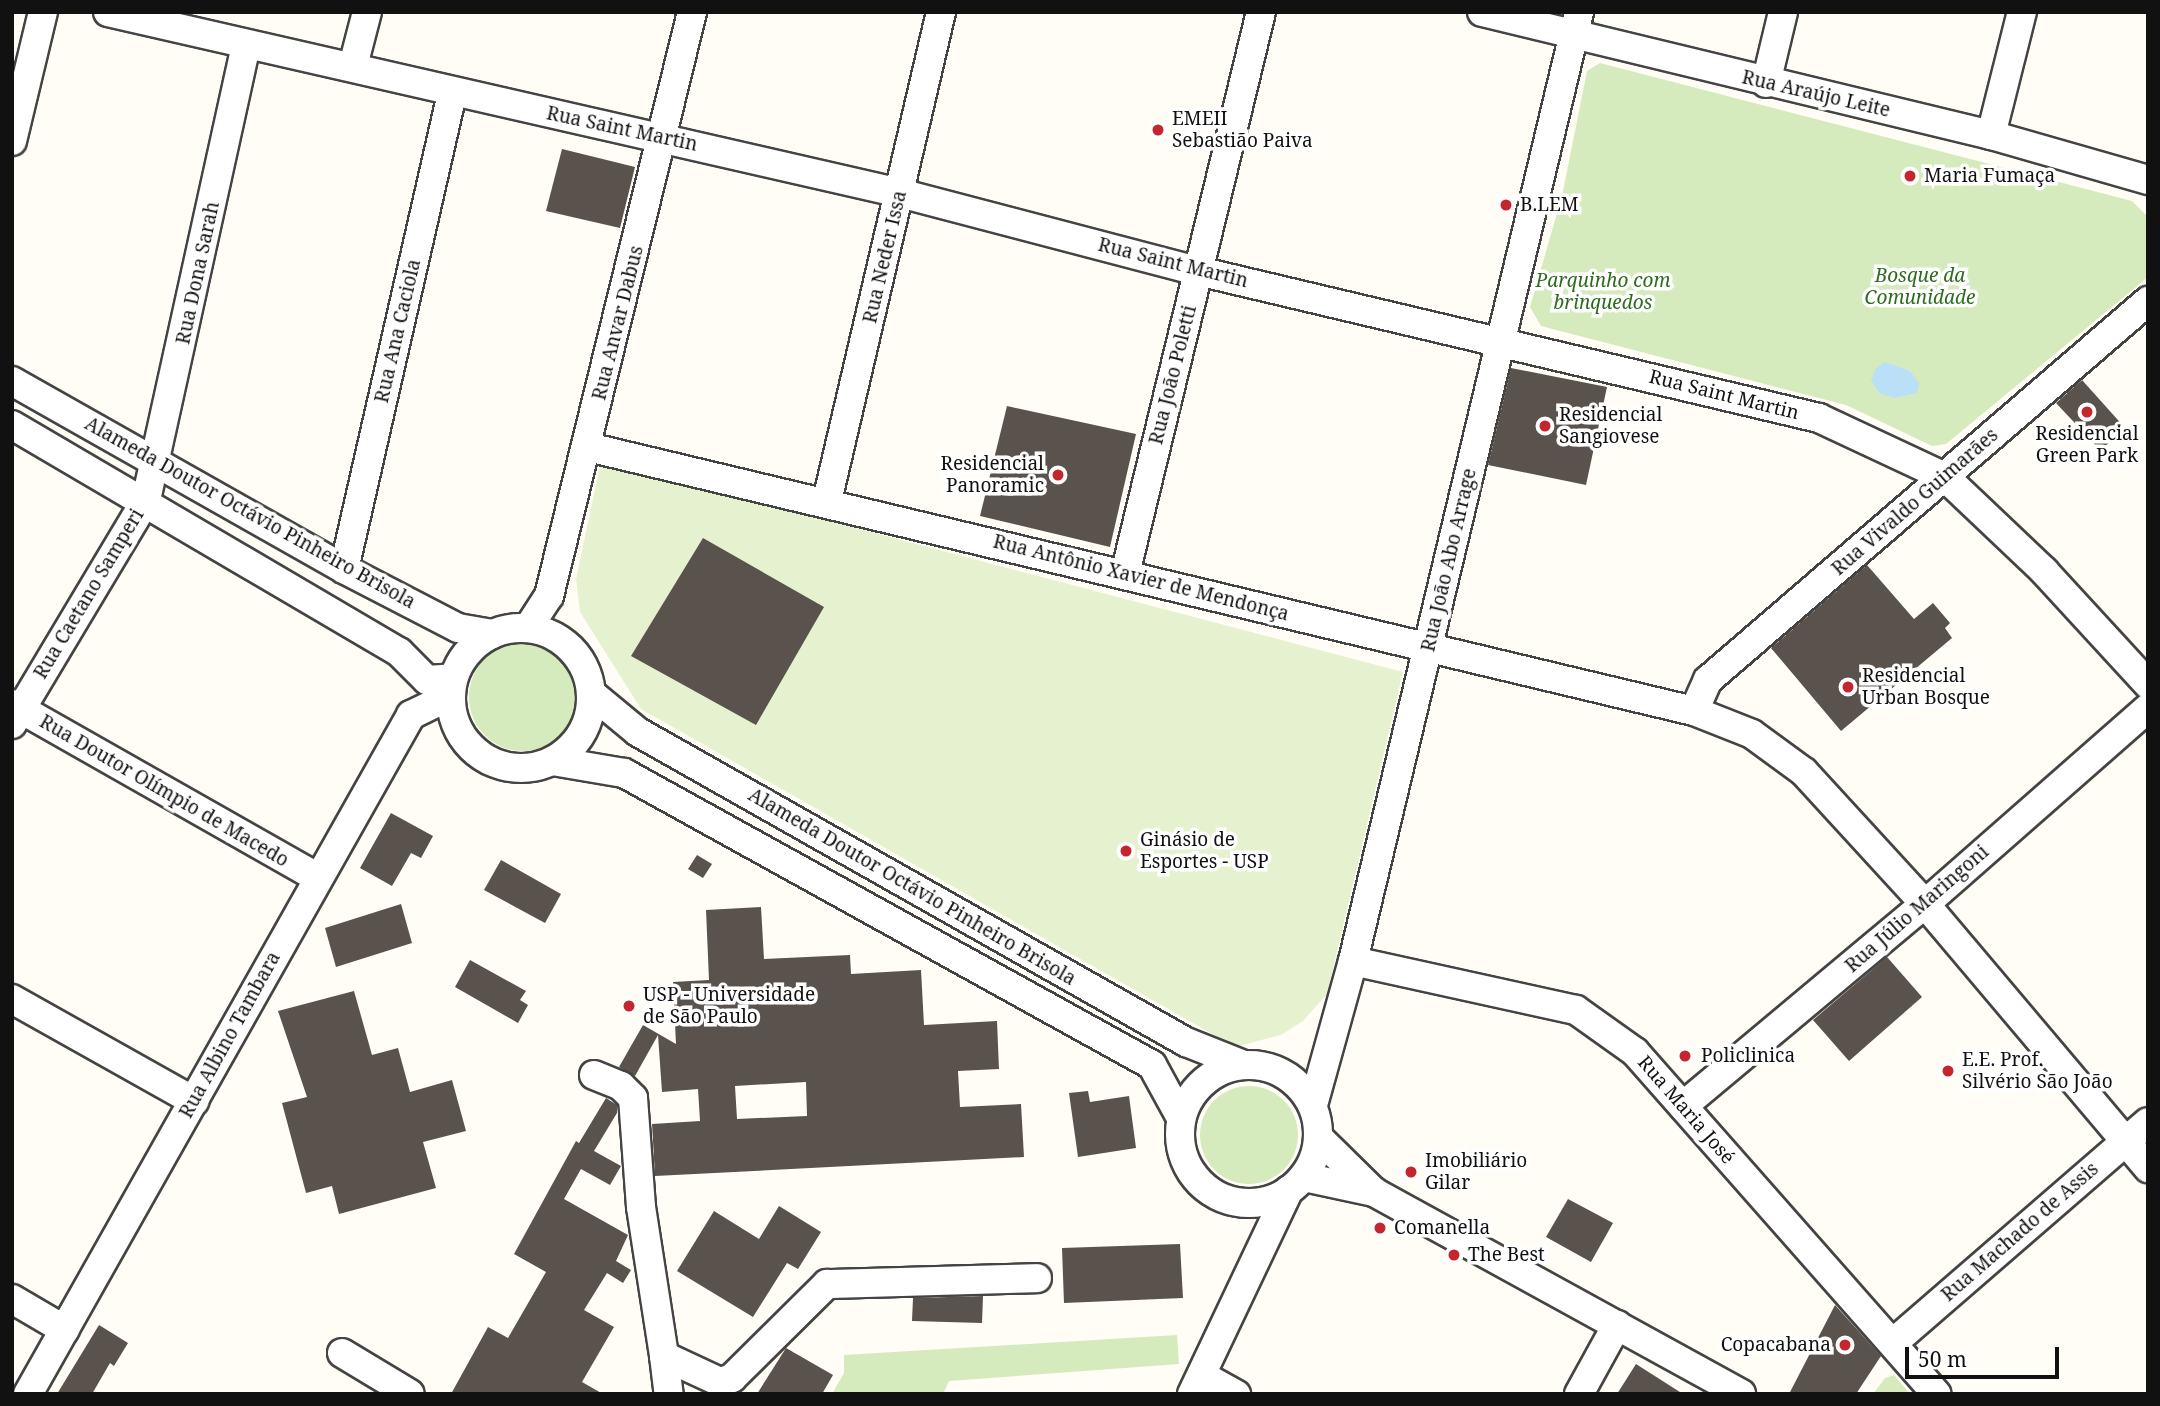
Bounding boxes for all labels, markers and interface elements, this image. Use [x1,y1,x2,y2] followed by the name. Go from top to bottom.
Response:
[1740,66,1892,122] street label: Rua Araújo Leite
[544,102,700,156] street label: Rua Saint Martin
[1172,108,1313,152] place label: EMEII Sebastião Paiva
[1150,122,1166,138] marker: EMEII Sebastião Paiva
[1924,165,2055,187] place label: Maria Fumaça
[1902,168,1918,184] marker: Maria Fumaça
[859,188,911,326] street label: Rua Neder Issa
[1520,194,1579,216] place label: B.LEM
[1498,197,1514,213] marker: B.LEM
[172,200,224,346] street label: Rua Dona Sarah
[1096,233,1250,293] street label: Rua Saint Martin
[588,243,648,403] street label: Rua Anvar Dabus
[370,257,426,405] street label: Rua Ana Caciola
[1865,265,1975,309] park label: Bosque da Comunidade
[1536,270,1670,314] park label: Parquinho com brinquedos
[1145,303,1201,447] street label: Rua João Poletti
[1647,365,1801,425] street label: Rua Saint Martin
[1559,404,1662,448] place label: Residencial Sangiovese
[2079,404,2095,420] marker: Residencial Green Park
[81,412,419,614] street label: Alameda Doutor Octávio Pinheiro Brisola
[1537,418,1553,434] marker: Residencial Sangiovese
[2035,423,2139,467] place label: Residencial Green Park
[1827,424,2003,580] street label: Rua Vivaldo Guimarães
[941,453,1044,497] place label: Residencial Panoramic
[1417,466,1481,654] street label: Rua João Abo Arrage
[1050,467,1066,483] marker: Residencial Panoramic
[29,505,149,683] street label: Rua Caetano Samperi
[991,530,1291,626] street label: Rua Antônio Xavier de Mendonça
[1862,665,1990,709] place label: Residencial Urban Bosque
[1840,679,1856,695] marker: Residencial Urban Bosque
[35,710,293,872] street label: Rua Doutor Olímpio de Macedo
[744,784,1080,990] street label: Alameda Doutor Octávio Pinheiro Brisola
[1140,829,1269,873] place label: Ginásio de Esportes - USP
[1841,841,1993,977] street label: Rua Júlio Maringoni
[1118,843,1134,859] marker: Ginásio de Esportes - USP
[175,948,285,1122] street label: Rua Albino Tambara
[643,984,815,1028] place label: USP - Universidade de São Paulo
[621,998,637,1014] marker: USP - Universidade de São Paulo
[1701,1045,1795,1067] place label: Policlinica
[1675,1046,1695,1066] marker: Policlinica
[1962,1049,2113,1093] place label: E.E. Prof. Silvério São João
[1633,1051,1739,1169] street label: Rua Maria José
[1940,1063,1956,1079] marker: E.E. Prof. Silvério São João
[1425,1150,1527,1194] place label: Imobiliário Gilar
[1937,1158,2103,1306] street label: Rua Machado de Assis
[1403,1164,1419,1180] marker: Imobiliário Gilar
[1394,1217,1490,1239] place label: Comanella
[1372,1220,1388,1236] marker: Comanella
[1468,1244,1545,1266] place label: The Best
[1446,1247,1462,1263] marker: The Best
[1908,1332,2062,1376] scale bar
[1721,1334,1831,1356] place label: Copacabana
[1837,1337,1853,1353] marker: Copacabana
[1918,1345,1967,1373] text: 50 m

